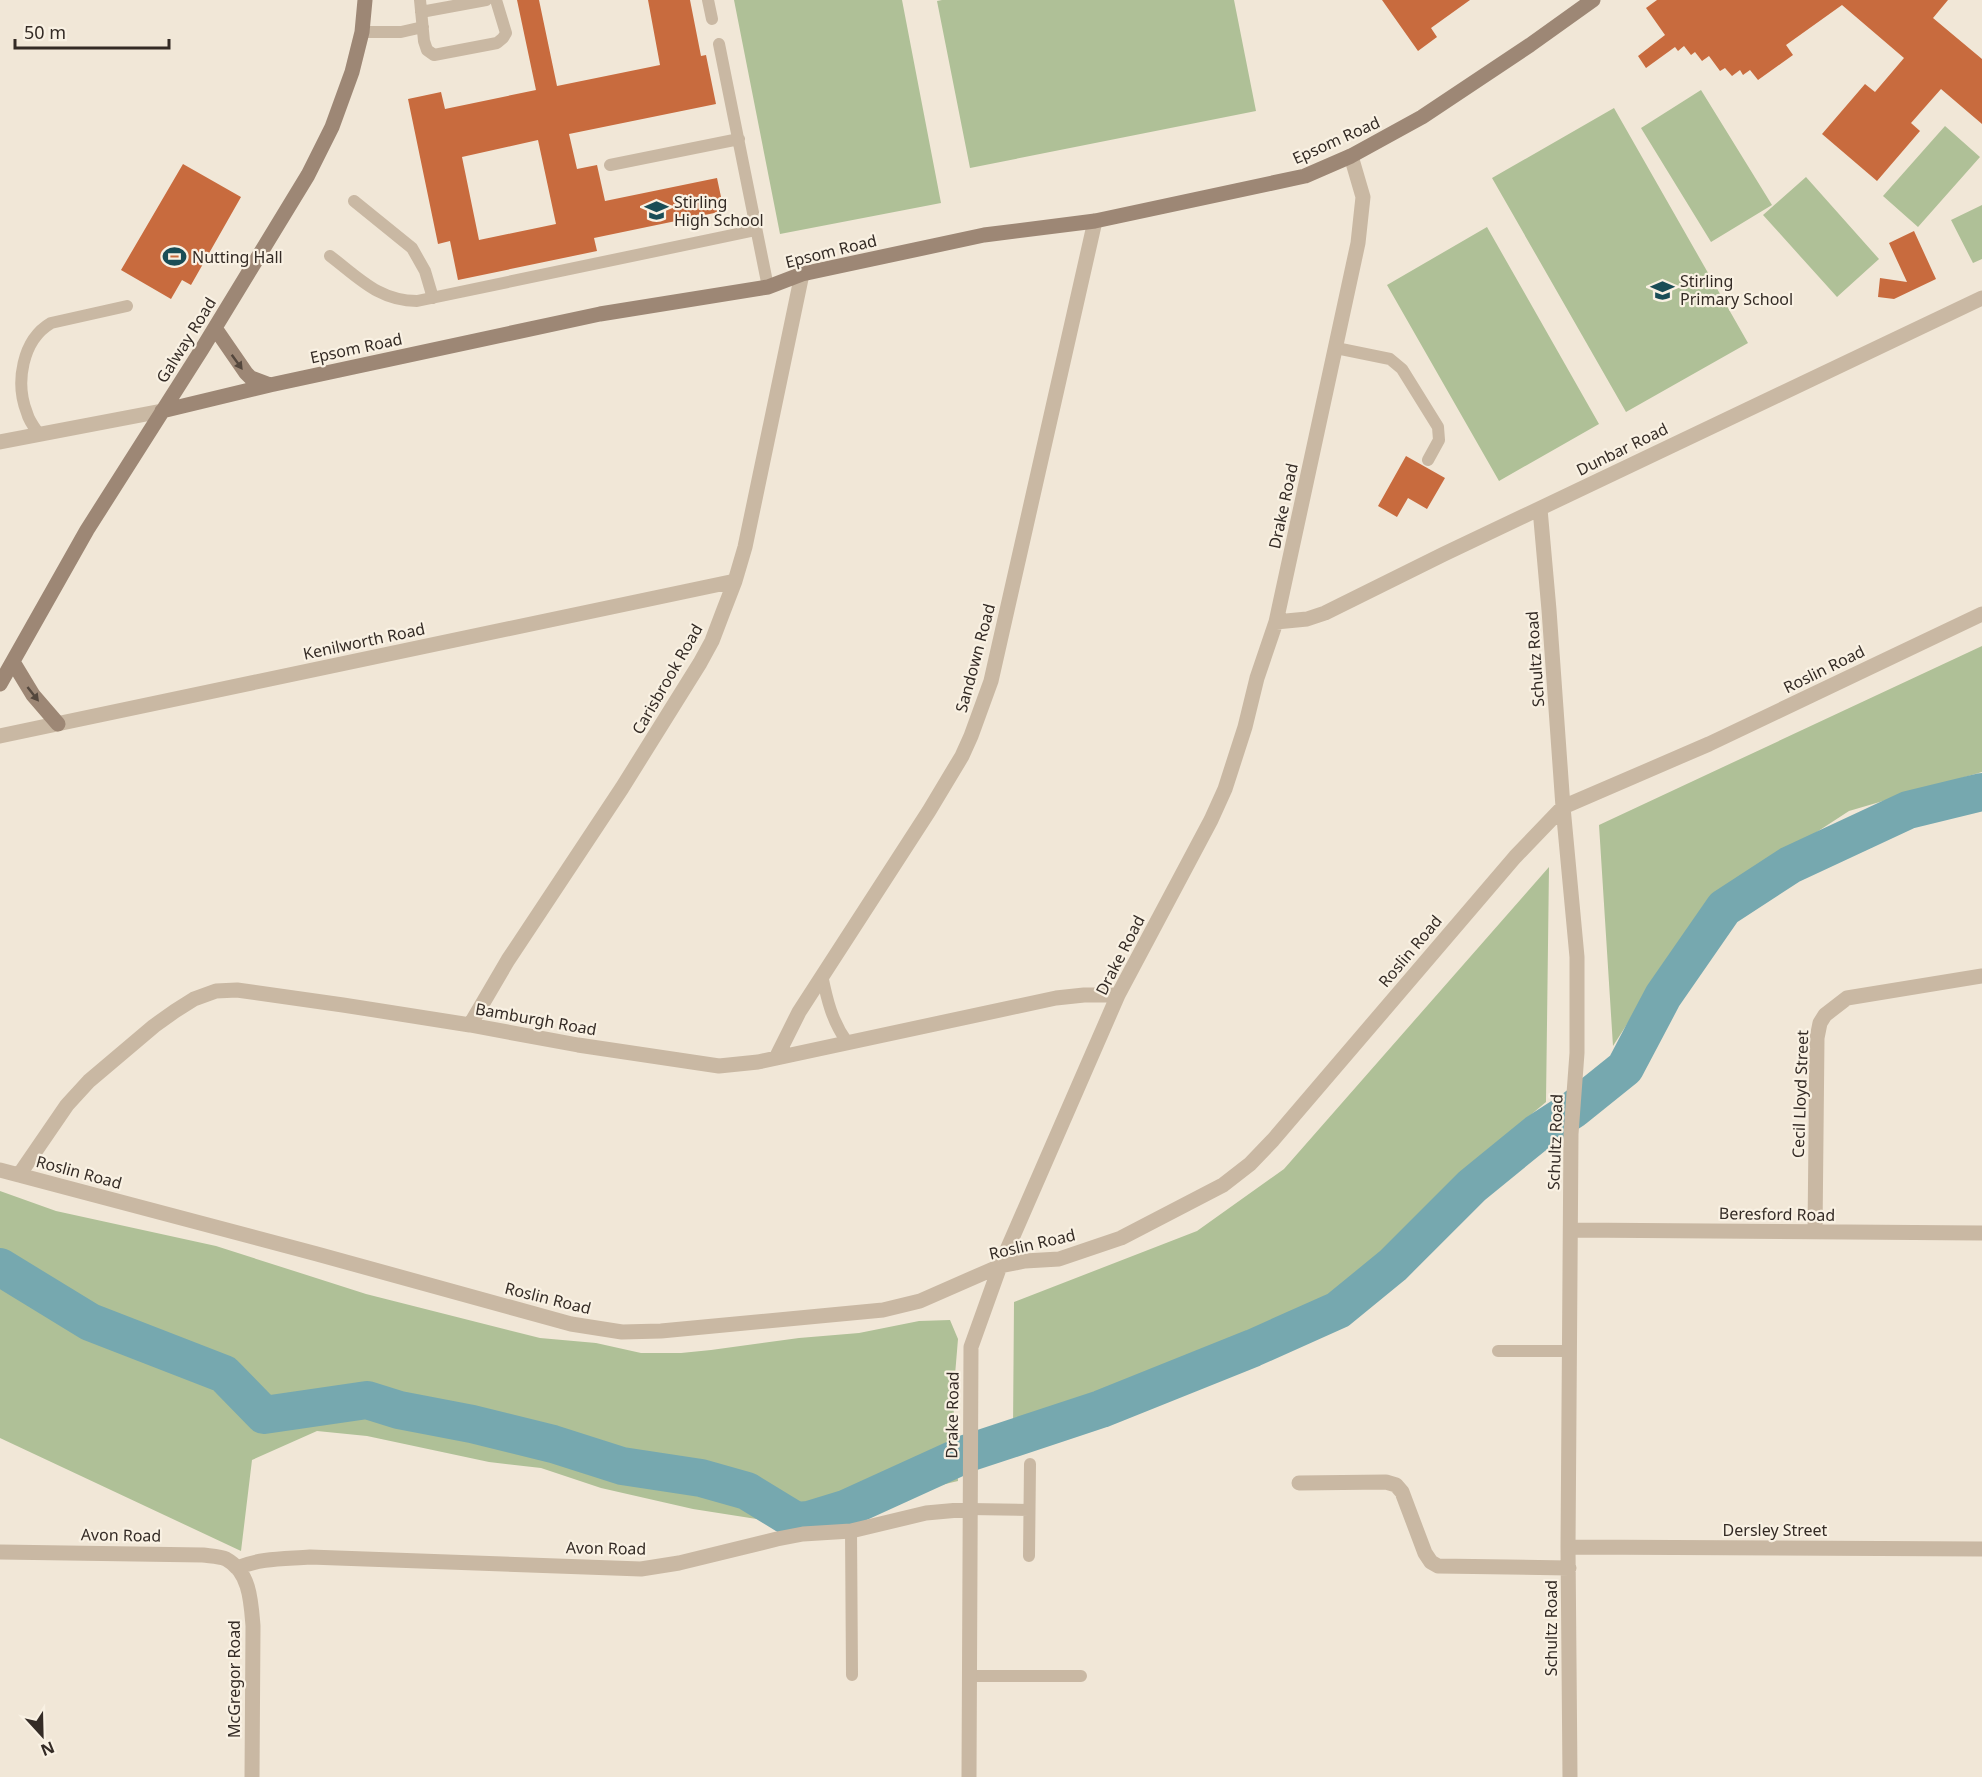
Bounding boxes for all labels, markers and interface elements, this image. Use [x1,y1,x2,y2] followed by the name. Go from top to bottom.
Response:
[15,12,170,50] scale bar
[24,20,66,44] text: 50 m
[1289,111,1383,169] street label: Epsom Road
[674,191,764,231] place label: Stirling High School
[643,198,669,224] school or university icon: Stirling High School
[783,229,879,273] street label: Epsom Road
[161,244,187,270] sports icon: Nutting Hall
[192,246,283,268] place label: Nutting Hall
[1680,270,1793,310] place label: Stirling Primary School
[1649,277,1675,303] school or university icon: Stirling Primary School
[151,293,221,387] street label: Galway Road
[308,328,404,368] street label: Epsom Road
[231,354,243,370] one-way arrow
[1572,417,1672,481] street label: Dunbar Road
[1263,461,1303,551] street label: Drake Road
[950,601,1000,715] street label: Sandown Road
[1521,610,1549,708] street label: Schultz Road
[301,617,427,665] street label: Kenilworth Road
[626,620,708,738] street label: Carisbrook Road
[1780,640,1868,698] street label: Roslin Road
[27,687,39,702] one-way arrow
[1373,910,1447,992] street label: Roslin Road
[1090,911,1150,999] street label: Drake Road
[474,997,598,1041] street label: Bamburgh Road
[1787,1029,1813,1158] street label: Cecil Lloyd Street
[1542,1094,1568,1190] street label: Schultz Road
[34,1150,124,1194] street label: Roslin Road
[1719,1202,1835,1226] street label: Beresford Road
[987,1223,1077,1265] street label: Roslin Road
[503,1277,593,1319] street label: Roslin Road
[940,1371,964,1459] street label: Drake Road
[1723,1519,1828,1541] street label: Dersley Street
[81,1523,161,1547] street label: Avon Road
[566,1536,646,1560] street label: Avon Road
[1540,1580,1562,1676] street label: Schultz Road
[223,1620,245,1738] street label: McGregor Road
[12,1705,72,1765] north arrow
[37,1736,58,1762] text: N

